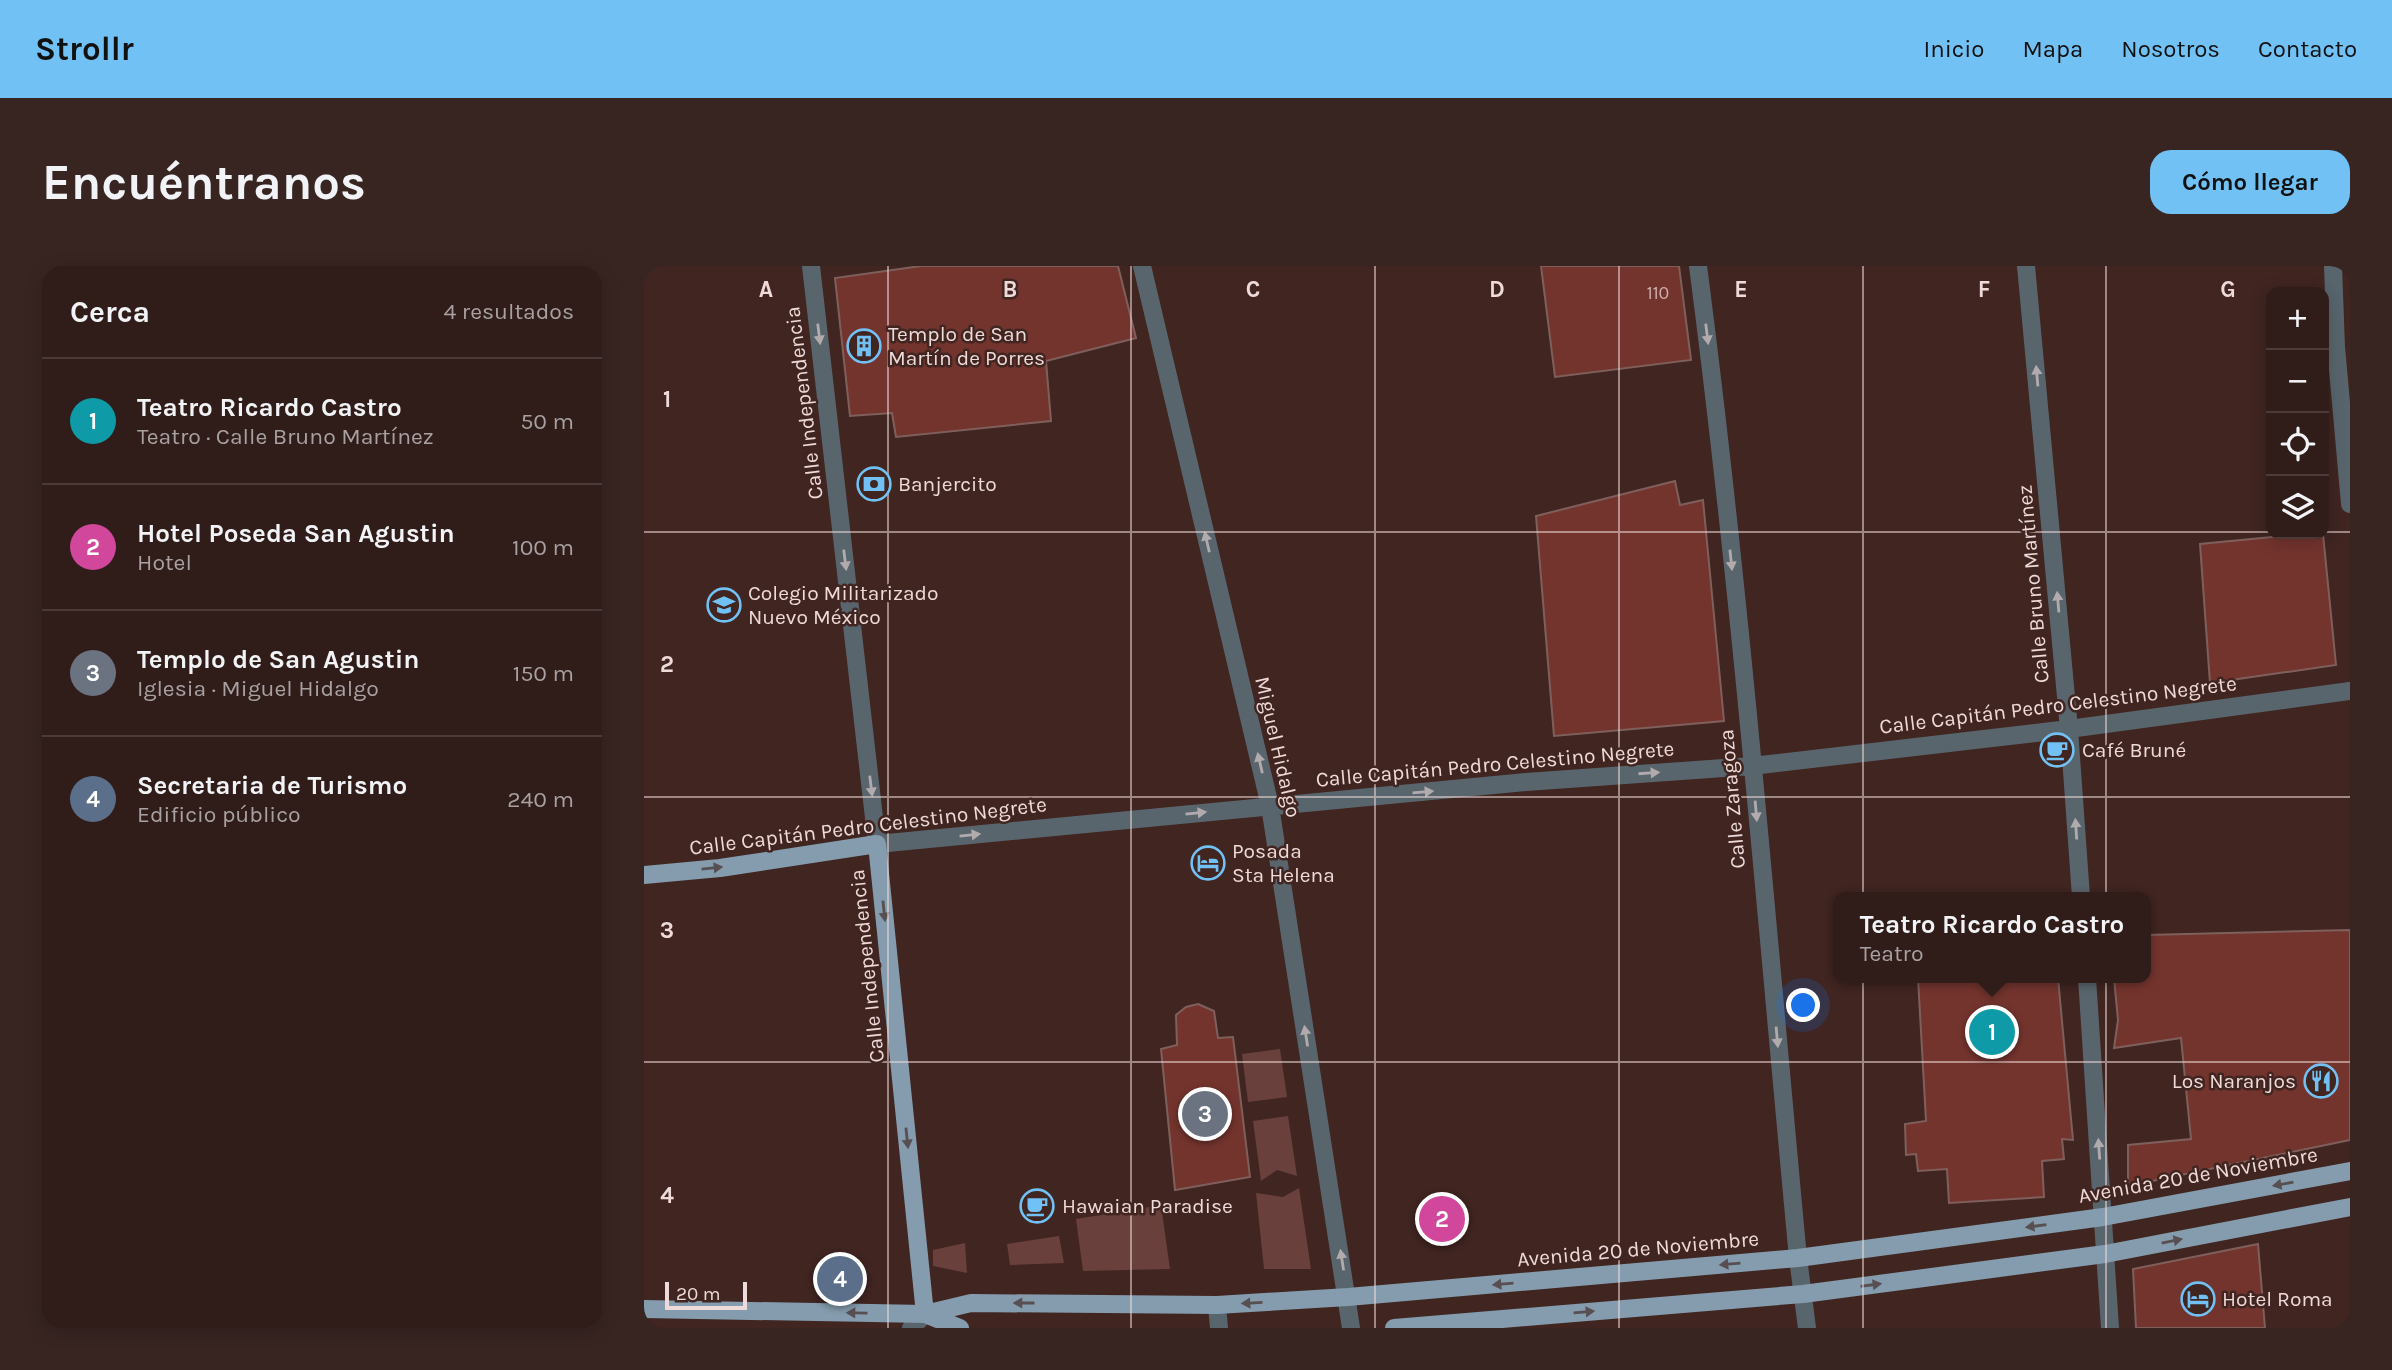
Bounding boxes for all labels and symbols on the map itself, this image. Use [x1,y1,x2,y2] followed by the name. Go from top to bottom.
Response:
[759,276,773,303] text: A
[1003,276,1017,303] text: B
[1246,276,1260,303] text: C
[1489,276,1505,303] text: D
[1734,276,1748,303] text: E
[1978,276,1990,303] text: F
[2220,276,2236,303] text: G
[1647,282,1669,304] house number: 110
[780,305,828,501] street label: Calle Independencia
[888,322,1045,370] place label: Templo de San Martín de Porres
[813,323,824,345] one-way arrow
[1701,323,1712,345] one-way arrow
[845,327,883,365] building icon: Templo de San Martín de Porres
[2031,365,2042,387] one-way arrow
[663,386,671,413] text: 1
[855,465,893,503] bank icon: Banjercito
[898,472,997,496] place label: Banjercito
[2012,484,2054,684] street label: Calle Bruno Martínez
[1202,531,1213,553] one-way arrow
[839,549,850,571] one-way arrow
[1726,549,1737,571] one-way arrow
[748,581,939,629] place label: Colegio Militarizado Nuevo México
[705,586,743,624] school or university icon: Colegio Militarizado Nuevo México
[2052,591,2063,613] one-way arrow
[660,651,674,678] text: 2
[1878,671,2238,739] street label: Calle Capitán Pedro Celestino Negrete
[1250,674,1306,820] street label: Miguel Hidalgo
[1714,728,1750,870] street label: Calle Zaragoza
[2038,731,2076,769] cafe icon: Café Bruné
[1315,736,1675,792] street label: Calle Capitán Pedro Celestino Negrete
[2082,738,2186,762] place label: Café Bruné
[1254,752,1265,774] one-way arrow
[1639,767,1661,778] one-way arrow
[865,775,876,797] one-way arrow
[1412,786,1434,797] one-way arrow
[688,792,1048,860] street label: Calle Capitán Pedro Celestino Negrete
[1751,800,1762,822] one-way arrow
[1185,807,1207,818] one-way arrow
[2070,818,2081,840] one-way arrow
[959,829,981,840] one-way arrow
[1232,839,1335,887] place label: Posada Sta Helena
[1189,844,1227,882] hotel icon: Posada Sta Helena
[701,863,723,874] one-way arrow
[845,868,889,1064] street label: Calle Independencia
[879,901,890,923] one-way arrow
[660,917,674,944] text: 3
[1786,988,1820,1022] your location
[1969,1006,2015,1058] pin: 1
[1300,1025,1311,1047] one-way arrow
[1772,1026,1783,1048] one-way arrow
[2302,1062,2340,1100] restaurant icon: Los Naranjos
[2172,1069,2296,1093] place label: Los Naranjos
[1182,1088,1228,1140] pin: 3
[902,1127,913,1149] one-way arrow
[2093,1137,2104,1159] one-way arrow
[2076,1142,2320,1208] street label: Avenida 20 de Noviembre
[2272,1178,2294,1189] one-way arrow
[660,1182,674,1209] text: 4
[1018,1187,1056,1225] cafe icon: Hawaian Paradise
[1419,1193,1465,1245] pin: 2
[1062,1194,1233,1218] place label: Hawaian Paradise
[2025,1220,2047,1231] one-way arrow
[1516,1226,1760,1272] street label: Avenida 20 de Noviembre
[2161,1235,2183,1246] one-way arrow
[1336,1249,1347,1271] one-way arrow
[817,1253,863,1305] pin: 4
[1718,1259,1740,1270] one-way arrow
[1492,1278,1514,1289] one-way arrow
[665,1279,747,1311] scale bar
[1860,1279,1882,1290] one-way arrow
[2179,1280,2217,1318] hotel icon: Hotel Roma
[2222,1287,2333,1311] place label: Hotel Roma
[1013,1297,1035,1309] one-way arrow
[1240,1297,1262,1308] one-way arrow
[1573,1306,1595,1317] one-way arrow
[846,1307,868,1319] one-way arrow

